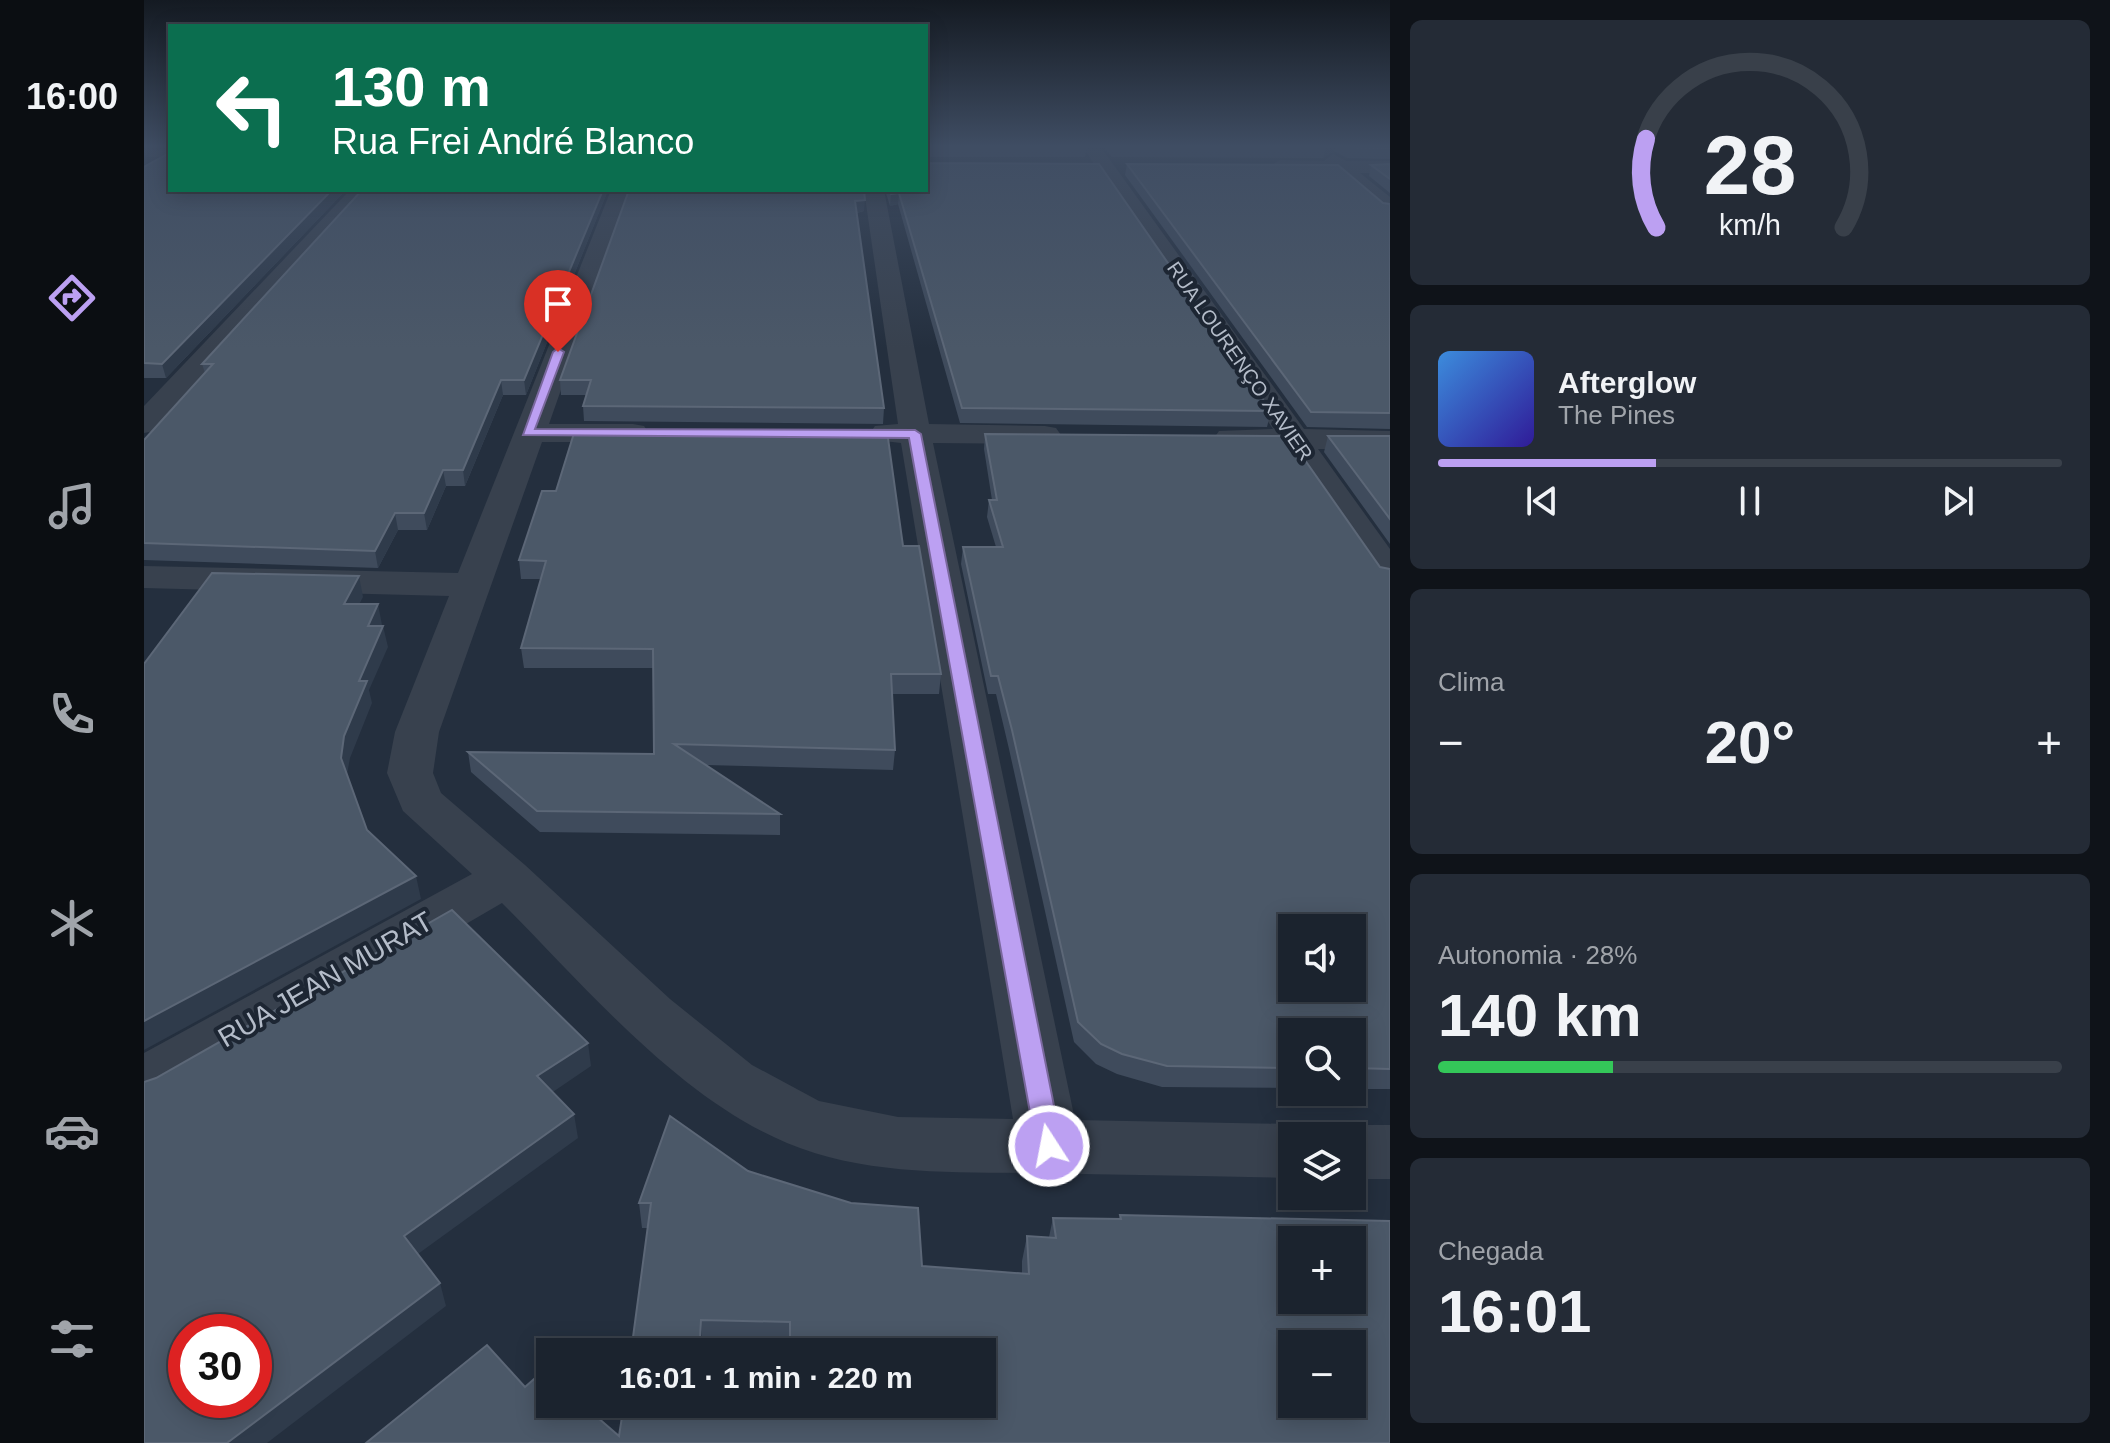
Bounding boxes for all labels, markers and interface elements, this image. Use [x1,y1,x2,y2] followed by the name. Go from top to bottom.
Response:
[332,55,491,118] text: 130 m
[200,56,304,160] icon: left
[26,76,118,117] text: 16:00
[1704,119,1796,212] text: 28
[332,121,694,162] text: Rua Frei André Blanco
[1719,209,1781,241] text: km/h
[1163,257,1317,465] street label: RUA LOURENÇO XAVIER
[44,270,100,326] icon: directions
[524,270,592,352] pin
[536,282,580,326] icon: arrive
[1558,366,1696,399] text: Afterglow
[1558,400,1675,430] text: The Pines
[44,478,100,534] icon: music
[1520,479,1564,523] icon: previous
[1728,479,1772,523] icon: pause
[1936,479,1980,523] icon: next
[1438,667,1504,697] text: Clima
[44,686,100,742] icon: phone
[1705,709,1795,776] text: 20°
[1438,718,1464,767] text: −
[2036,718,2062,767] text: +
[44,895,100,951] icon: climate
[213,905,438,1053] street label: RUA JEAN MURAT
[1278,914,1366,1418] map controls
[1278,914,1366,1002] button: sound
[1438,940,1637,970] text: Autonomia · 28%
[1438,982,1642,1049] text: 140 km
[1278,1018,1366,1106] button: search
[44,1103,100,1159] icon: car
[1007,1104,1091,1188] position arrow
[1278,1122,1366,1210] button: layers
[1278,1226,1366,1314] button: +
[1438,1236,1544,1266] text: Chegada
[1438,1278,1591,1345] text: 16:01
[44,1311,100,1367] icon: filters
[168,1314,272,1418] speed limit sign: 30
[1278,1330,1366,1418] button: −
[619,1361,913,1394] text: 16:01 · 1 min · 220 m

